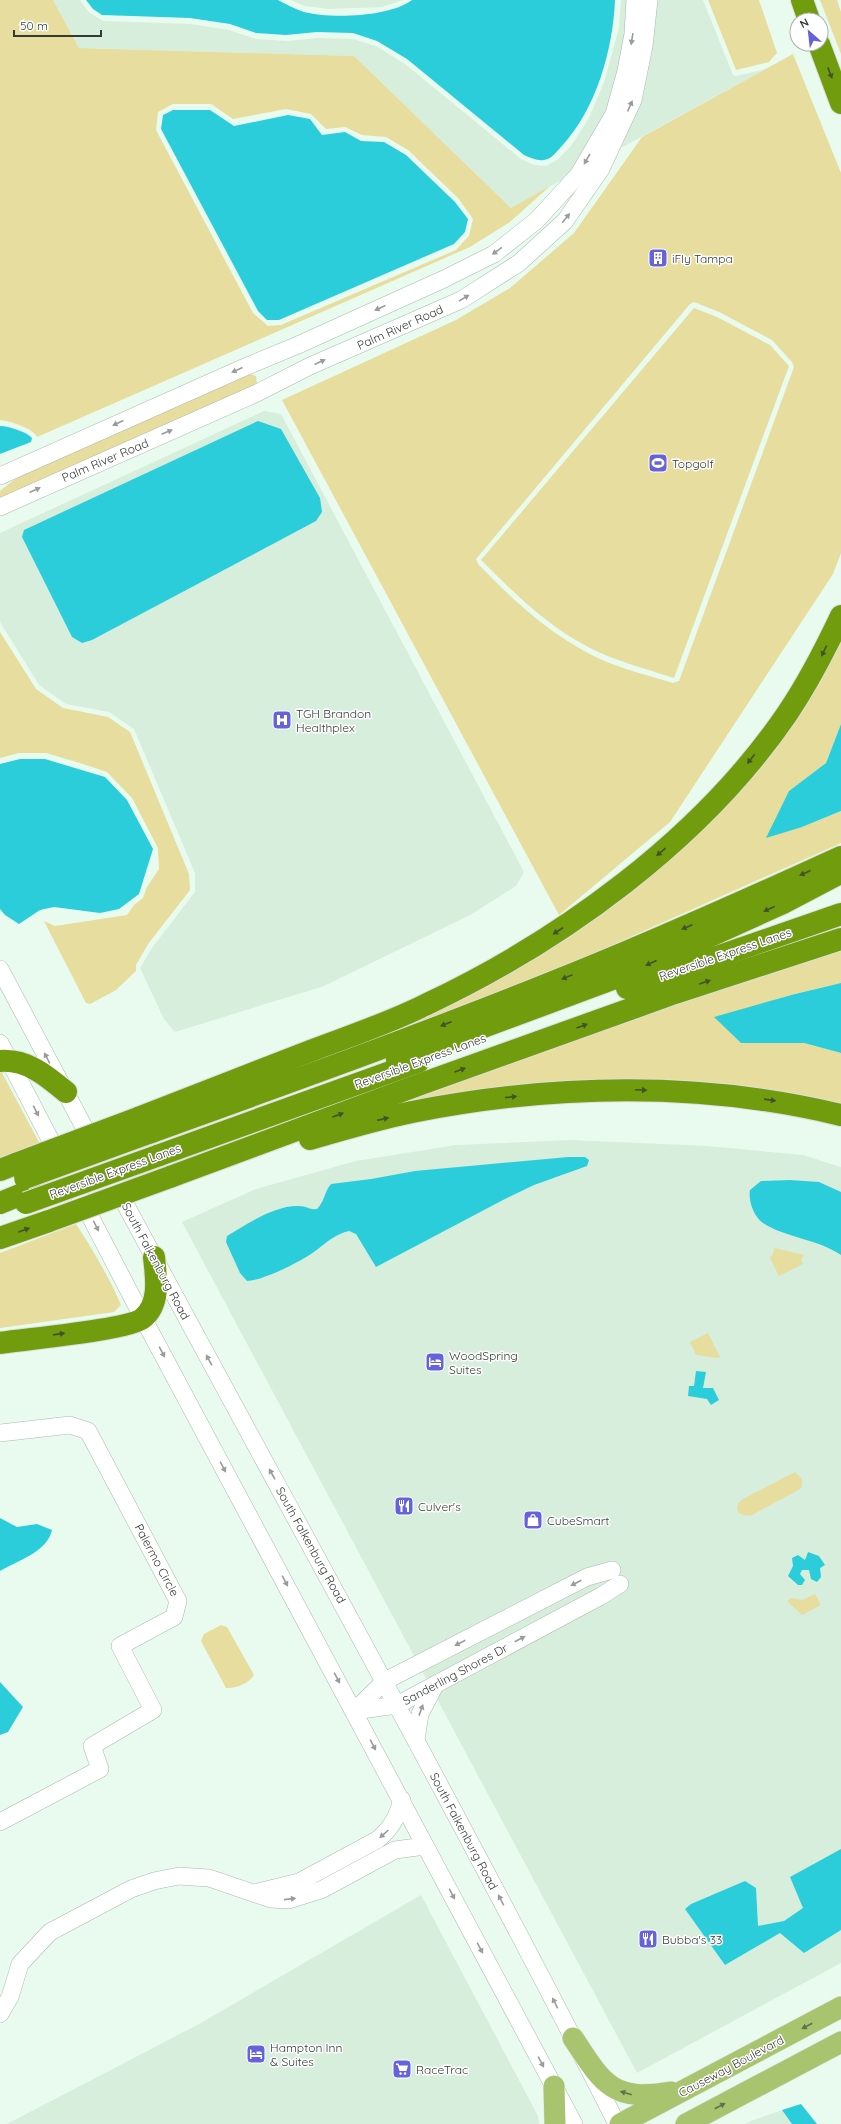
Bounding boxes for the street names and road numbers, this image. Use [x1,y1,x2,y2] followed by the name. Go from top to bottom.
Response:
[355,301,445,353] street label: Palm River Road
[59,435,151,485] street label: Palm River Road
[657,924,794,984] street label: Reversible Express Lanes
[352,1030,488,1092] street label: Reversible Express Lanes
[47,1140,183,1202] street label: Reversible Express Lanes
[119,1200,193,1322] street label: South Falkenburg Road
[273,1484,349,1606] street label: South Falkenburg Road
[132,1521,183,1599] street label: Palermo Circle
[400,1640,510,1708] street label: Sanderling Shores Dr
[427,1770,501,1892] street label: South Falkenburg Road
[676,2032,786,2100] street label: Causeway Boulevard

